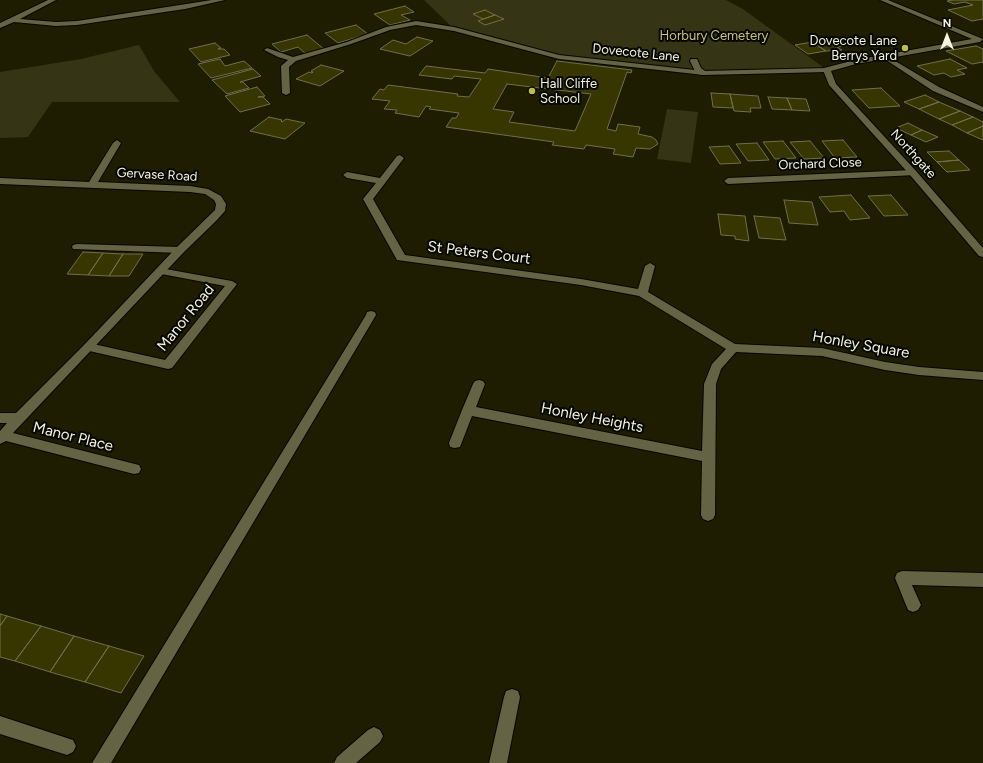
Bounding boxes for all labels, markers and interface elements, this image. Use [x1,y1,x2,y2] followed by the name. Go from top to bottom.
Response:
[927,16,967,56] north arrow
[943,17,951,30] text: N
[660,28,768,44] park label: Horbury Cemetery
[809,33,897,64] place label: Dovecote Lane Berrys Yard
[592,41,680,65] street label: Dovecote Lane
[900,43,910,53] marker: Dovecote Lane Berrys Yard
[540,76,597,107] place label: Hall Cliffe School
[527,86,537,96] marker: Hall Cliffe School
[887,126,939,182] street label: Northgate
[778,155,862,173] street label: Orchard Close
[116,165,198,185] street label: Gervase Road
[427,238,531,268] street label: St Peters Court
[154,281,218,355] street label: Manor Road
[811,328,911,362] street label: Honley Square
[539,399,645,437] street label: Honley Heights
[31,418,115,456] street label: Manor Place

